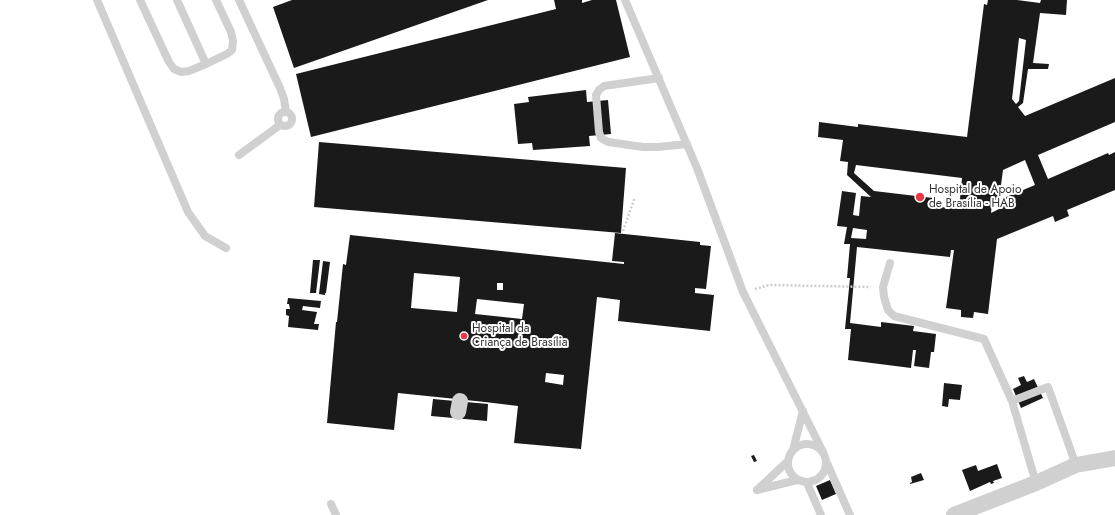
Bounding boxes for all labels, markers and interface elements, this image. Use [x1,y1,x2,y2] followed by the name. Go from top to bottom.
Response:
[929,183,1022,211] place label: Hospital de Apoio de Brasília - HAB
[914,191,926,203] marker: Hospital de Apoio de Brasília - HAB
[472,322,567,350] place label: Hospital da Criança de Brasília
[459,331,469,341] marker: Hospital da Criança de Brasília

